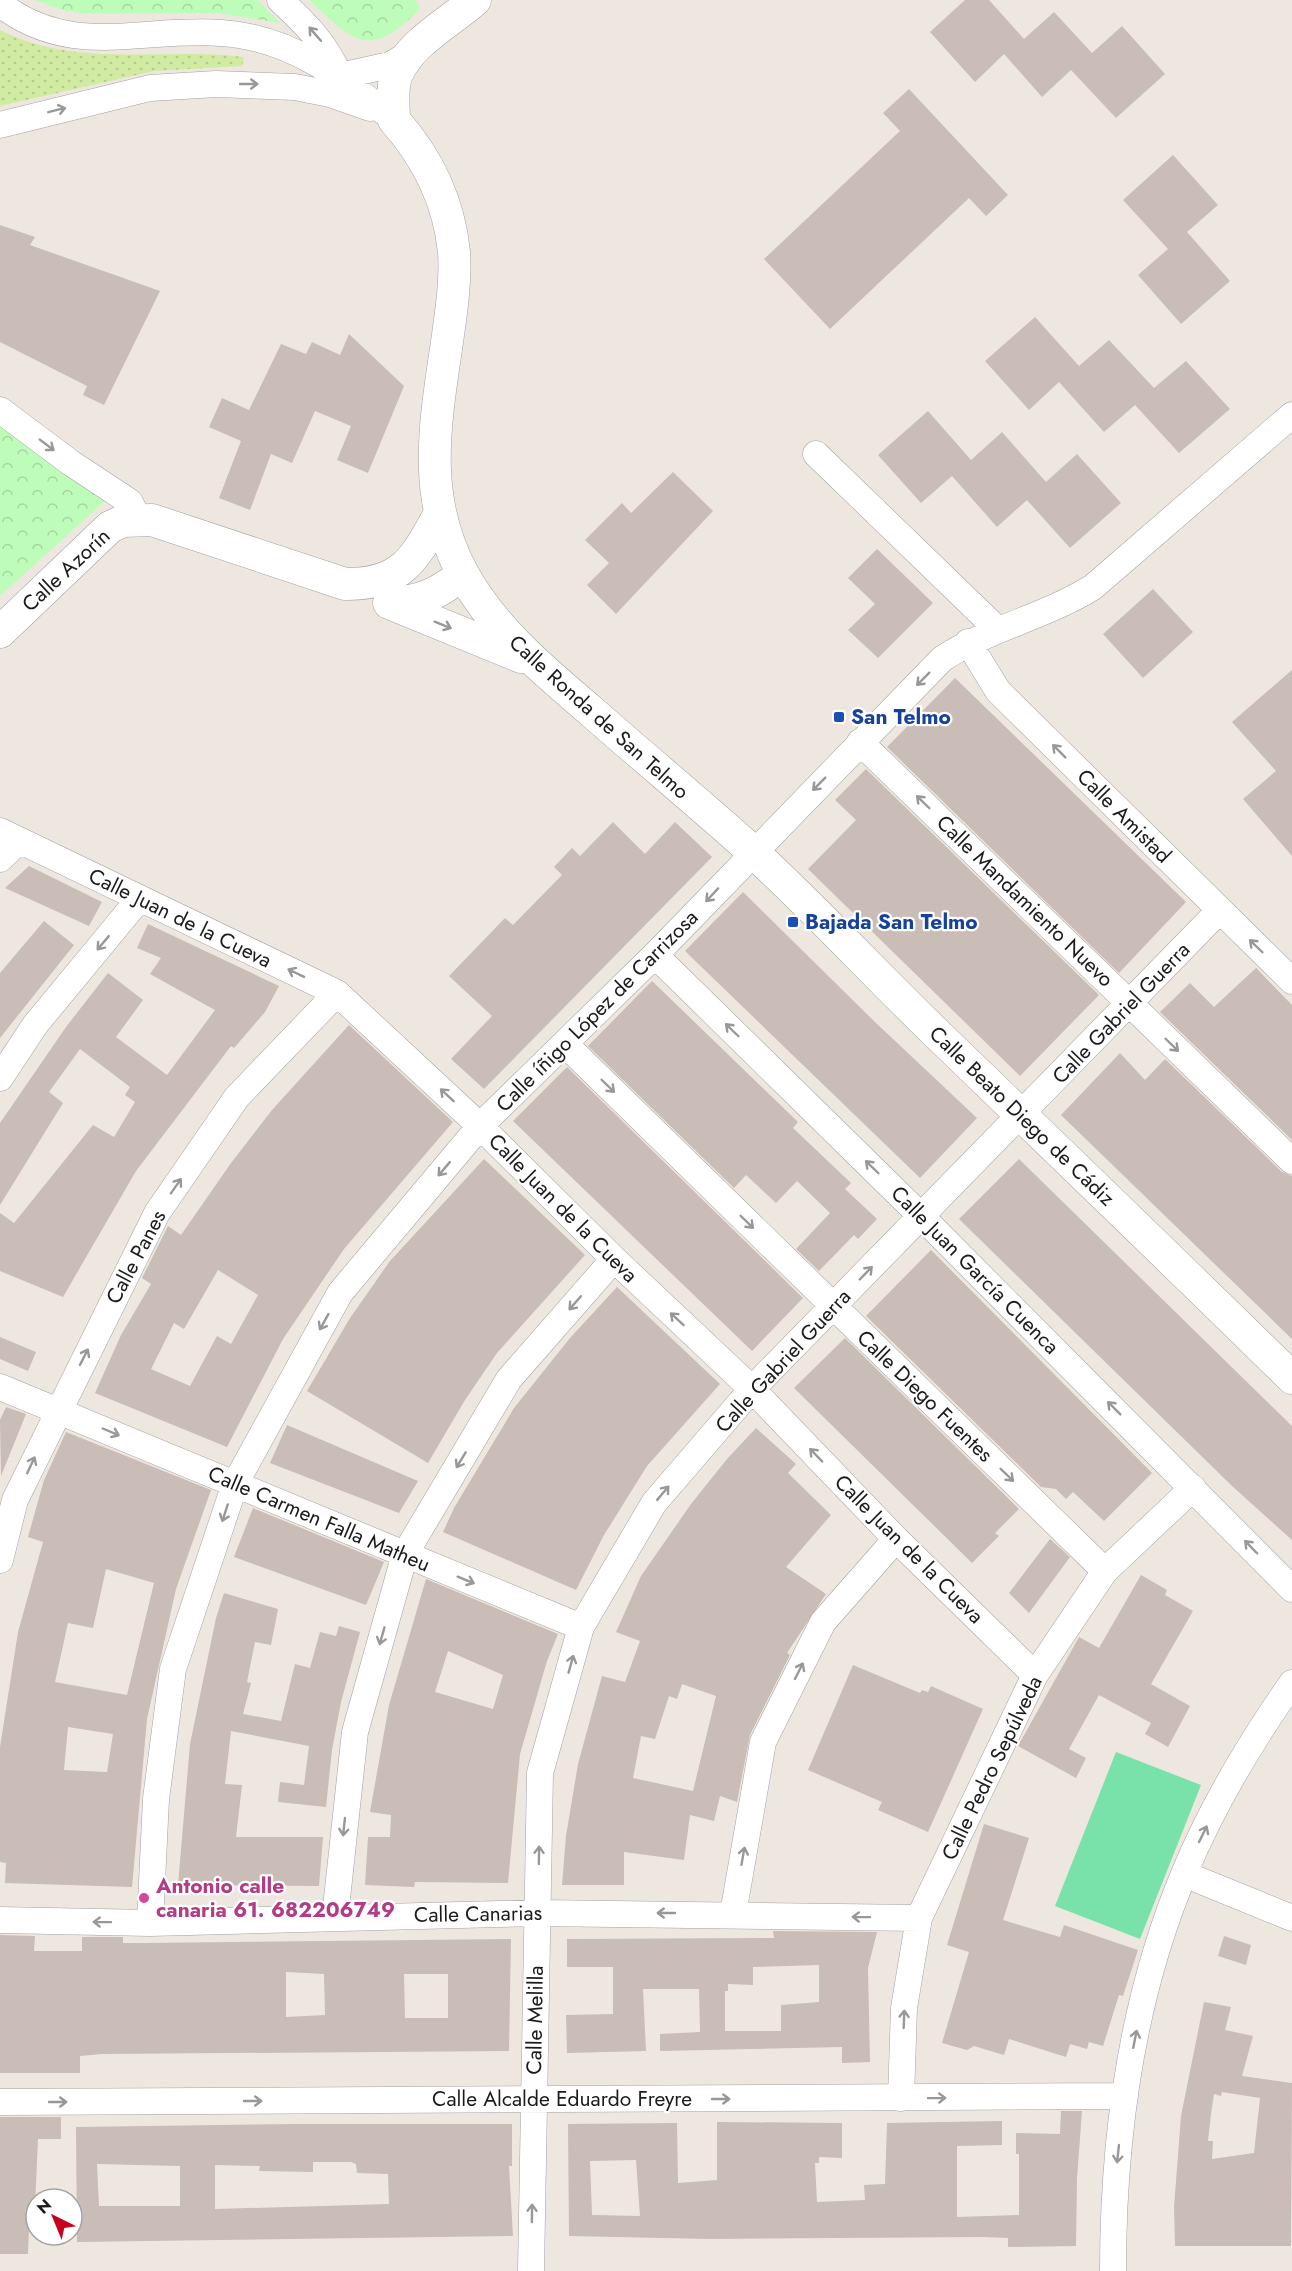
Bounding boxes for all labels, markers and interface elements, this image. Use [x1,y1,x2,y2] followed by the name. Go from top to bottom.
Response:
[308,27,322,42] one-way arrow
[238,78,258,90] one-way arrow
[47,104,66,116] one-way arrow
[38,439,54,451] one-way arrow
[15,521,117,619] street label: Calle Azorín
[434,620,452,631] one-way arrow
[502,628,696,806] street label: Calle Ronda de San Telmo
[916,671,930,686] one-way arrow
[851,702,951,732] place label: San Telmo
[832,710,846,724] marker: San Telmo
[1052,744,1066,759] one-way arrow
[1070,762,1178,870] street label: Calle Amistad
[812,777,827,792] one-way arrow
[915,795,930,810] one-way arrow
[930,808,1120,994] street label: Calle Mandamiento Nuevo
[83,861,277,975] street label: Calle Juan de la Cueva
[705,887,720,902] one-way arrow
[489,903,705,1119] street label: Calle íñigo López de Carrizosa
[805,907,978,937] place label: Bajada San Telmo
[786,915,800,929] marker: Bajada San Telmo
[96,935,110,950] one-way arrow
[1045,935,1197,1091] street label: Calle Gabriel Guerra
[1248,939,1263,953] one-way arrow
[288,967,306,979] one-way arrow
[922,1019,1122,1213] street label: Calle Beato Diego de Cádiz
[725,1023,740,1038] one-way arrow
[1165,1037,1180,1052] one-way arrow
[600,1078,615,1093] one-way arrow
[439,1088,454,1102] one-way arrow
[482,1127,644,1289] street label: Calle Juan de la Cueva
[864,1160,879,1174] one-way arrow
[437,1161,451,1176] one-way arrow
[170,1178,182,1194] one-way arrow
[884,1179,1066,1361] street label: Calle Juan García Cuenca
[99,1205,173,1309] street label: Calle Panes
[739,1215,754,1229] one-way arrow
[859,1266,873,1281] one-way arrow
[708,1282,858,1440] street label: Calle Gabriel Guerra
[568,1295,582,1310] one-way arrow
[318,1312,329,1330] one-way arrow
[670,1312,685,1326] one-way arrow
[850,1323,1000,1469] street label: Calle Diego Fuentes
[79,1349,90,1367] one-way arrow
[1106,1401,1121,1416] one-way arrow
[102,1427,120,1438] one-way arrow
[808,1448,823,1463] one-way arrow
[454,1451,466,1468] one-way arrow
[26,1457,38,1475] one-way arrow
[203,1459,435,1579] street label: Calle Carmen Falla Matheu
[828,1468,990,1630] street label: Calle Juan de la Cueva
[999,1468,1014,1482] one-way arrow
[656,1486,670,1501] one-way arrow
[219,1503,230,1522] one-way arrow
[1244,1539,1258,1554] one-way arrow
[456,1575,475,1586] one-way arrow
[376,1626,387,1645] one-way arrow
[566,1655,577,1674] one-way arrow
[793,1662,805,1680] one-way arrow
[934,1671,1050,1865] street label: Calle Pedro Sepúlveda
[339,1817,350,1837] one-way arrow
[1198,1826,1210,1844] one-way arrow
[533,1845,545,1865] one-way arrow
[738,1847,749,1866] one-way arrow
[155,1871,395,1925] place label: Antonio calle canaria 61. 682206749
[137,1891,151,1905] marker: Antonio calle canaria 61. 682206749
[414,1898,542,1930] street label: Calle Canarias
[656,1907,676,1919] one-way arrow
[851,1911,871,1922] one-way arrow
[92,1916,112,1928] one-way arrow
[519,1965,551,2075] street label: Calle Melilla
[898,2009,910,2029] one-way arrow
[1130,2029,1141,2049] one-way arrow
[432,2084,692,2114] street label: Calle Alcalde Eduardo Freyre
[927,2092,947,2104] one-way arrow
[711,2093,731,2105] one-way arrow
[243,2095,263,2107] one-way arrow
[48,2096,68,2108] one-way arrow
[1112,2144,1123,2164] one-way arrow
[24,2187,84,2247] north arrow
[32,2194,57,2219] text: N
[526,2203,538,2223] one-way arrow

